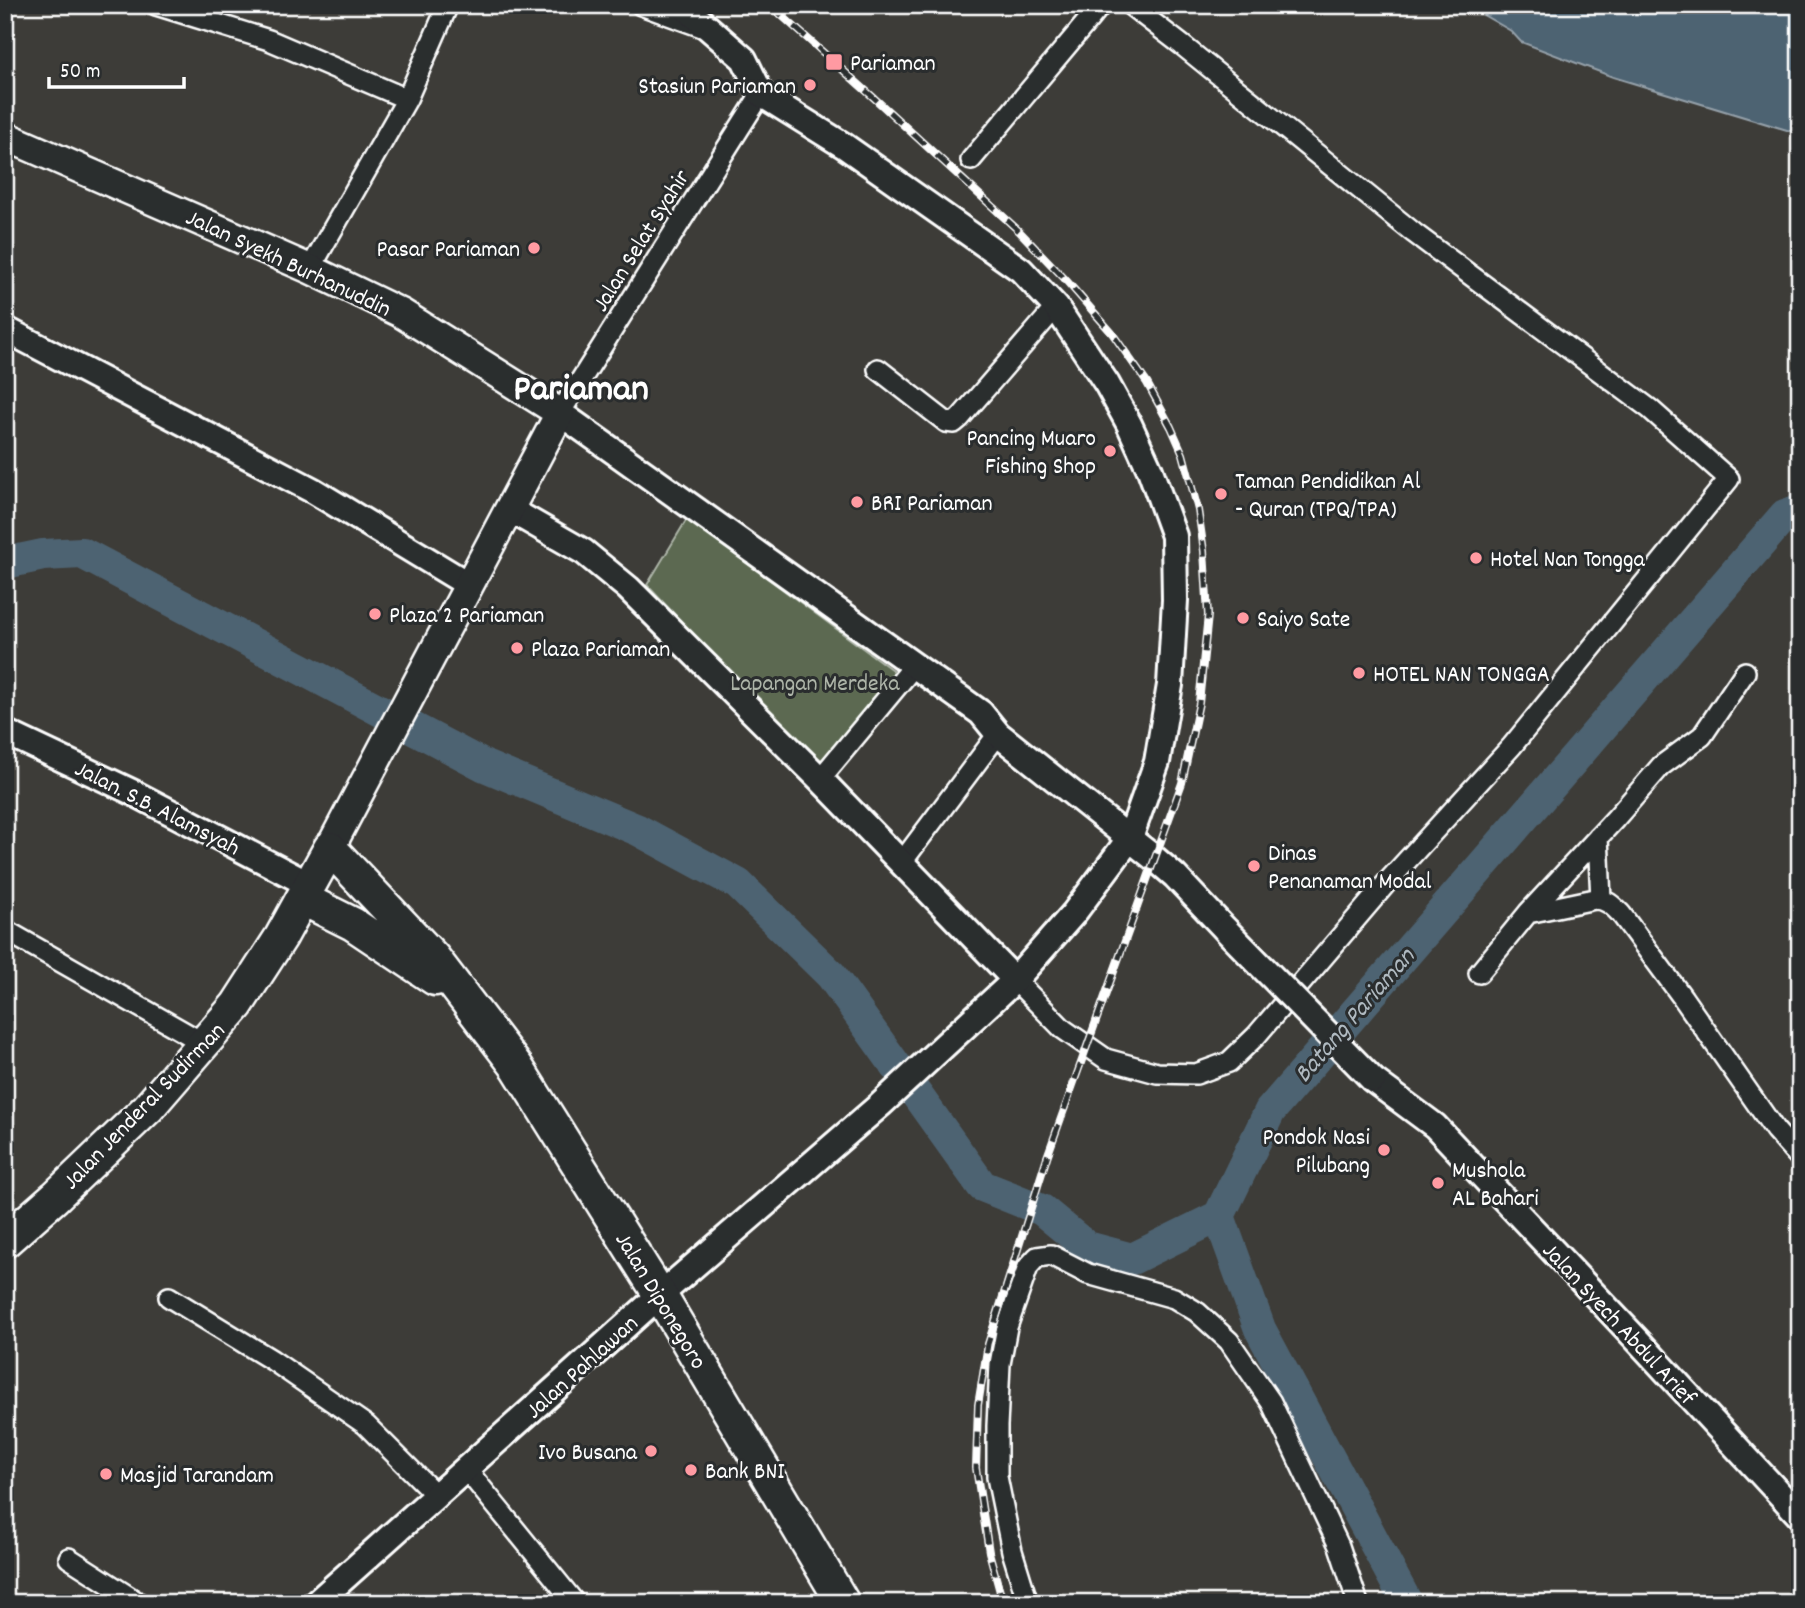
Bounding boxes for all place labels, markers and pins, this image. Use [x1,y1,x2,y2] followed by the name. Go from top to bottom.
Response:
[850,48,936,82] place label: Pariaman
[824,52,844,72] marker: Pariaman
[638,71,796,105] place label: Stasiun Pariaman
[802,77,818,93] marker: Stasiun Pariaman
[377,234,520,268] place label: Pasar Pariaman
[526,240,542,256] marker: Pasar Pariaman
[966,423,1096,485] place label: Pancing Muaro Fishing Shop
[1102,443,1118,459] marker: Pancing Muaro Fishing Shop
[1235,466,1421,528] place label: Taman Pendidikan Al - Quran (TPQ/TPA)
[1213,486,1229,502] marker: Taman Pendidikan Al - Quran (TPQ/TPA)
[871,488,993,522] place label: BRI Pariaman
[849,494,865,510] marker: BRI Pariaman
[1490,544,1646,578] place label: Hotel Nan Tongga
[1468,550,1484,566] marker: Hotel Nan Tongga
[389,600,544,634] place label: Plaza 2 Pariaman
[1257,604,1350,638] place label: Saiyo Sate
[367,606,383,622] marker: Plaza 2 Pariaman
[1235,610,1251,626] marker: Saiyo Sate
[531,634,670,668] place label: Plaza Pariaman
[509,640,525,656] marker: Plaza Pariaman
[1373,659,1550,693] place label: HOTEL NAN TONGGA
[1351,665,1367,681] marker: HOTEL NAN TONGGA
[1268,838,1432,900] place label: Dinas Penanaman Modal
[1246,858,1262,874] marker: Dinas Penanaman Modal
[1262,1122,1370,1184] place label: Pondok Nasi Pilubang
[1376,1142,1392,1158] marker: Pondok Nasi Pilubang
[1452,1155,1539,1217] place label: Mushola AL Bahari
[1430,1175,1446,1191] marker: Mushola AL Bahari
[538,1437,638,1471] place label: Ivo Busana
[643,1443,659,1459] marker: Ivo Busana
[705,1456,785,1490] place label: Bank BNI
[120,1460,274,1494] place label: Masjid Tarandam
[683,1462,699,1478] marker: Bank BNI
[98,1466,114,1482] marker: Masjid Tarandam

